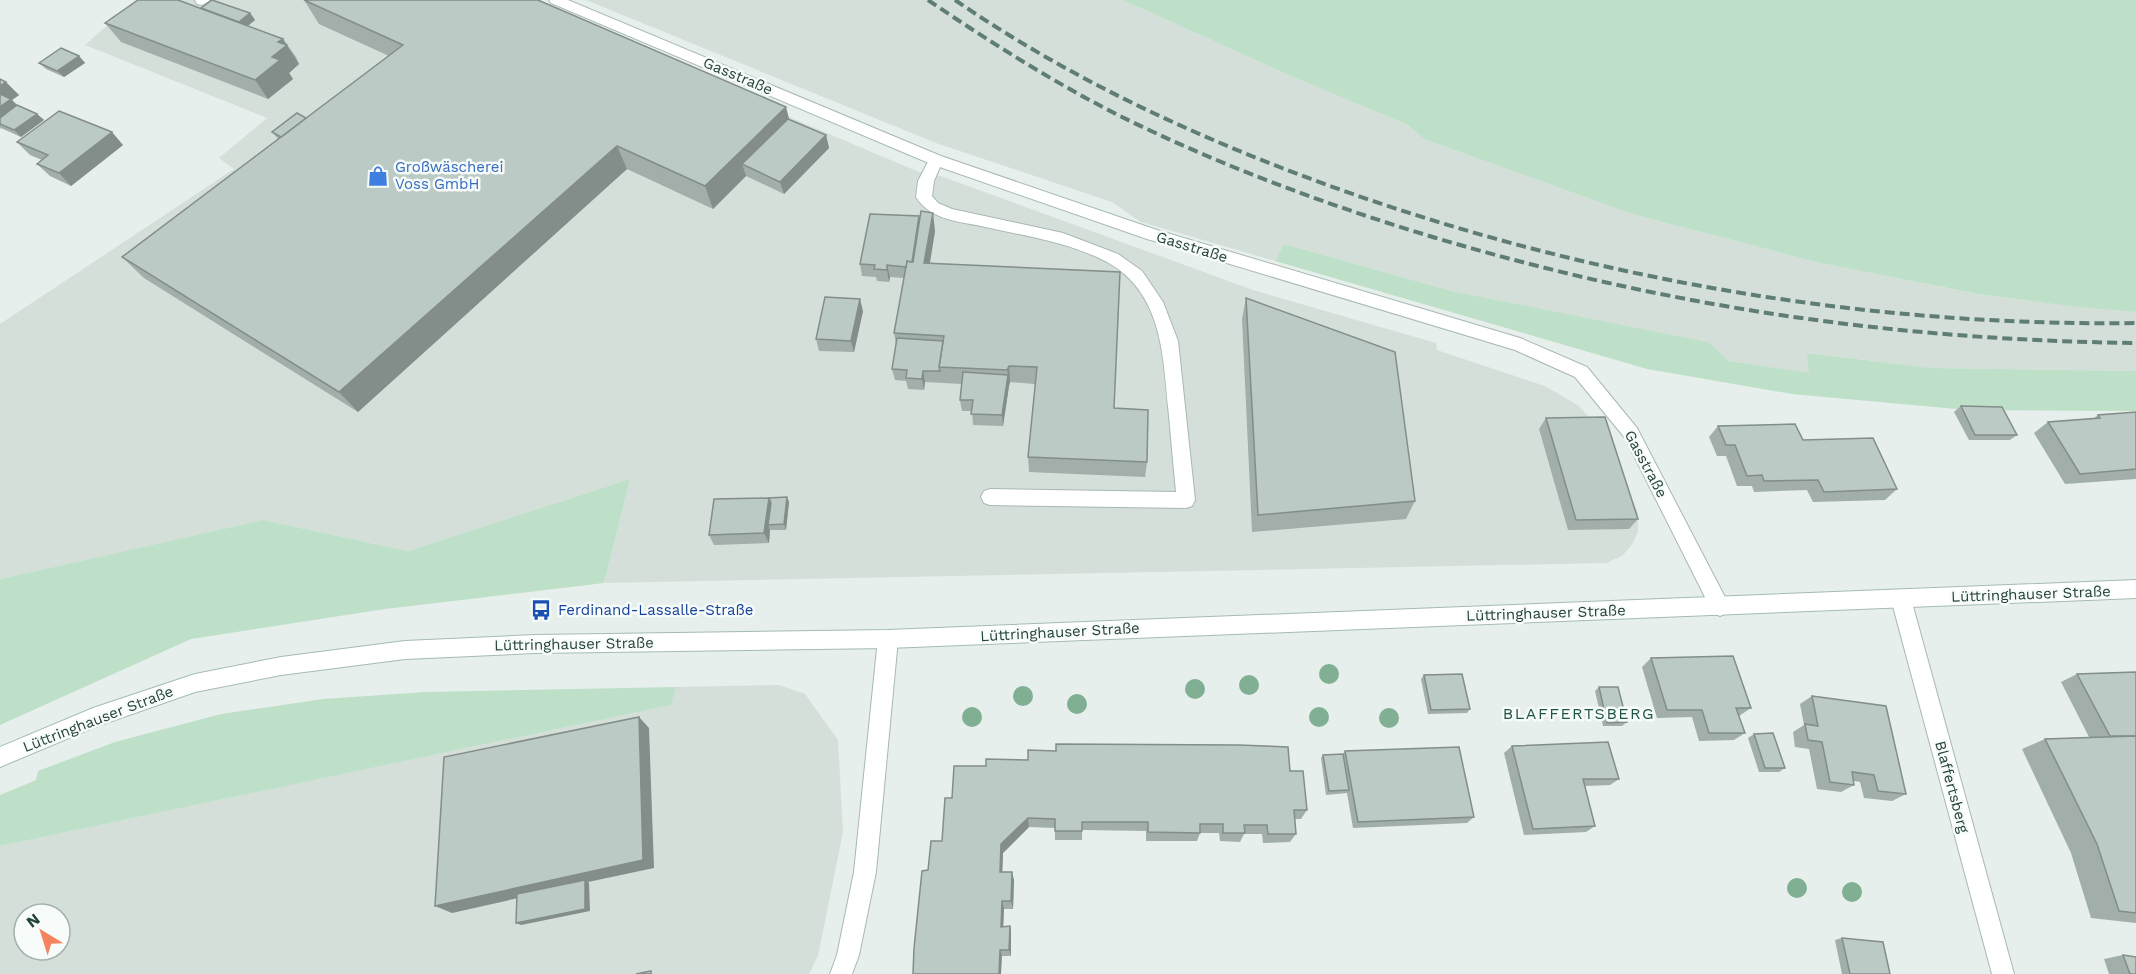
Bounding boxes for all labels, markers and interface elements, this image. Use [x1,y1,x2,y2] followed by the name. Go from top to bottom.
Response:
[701,53,775,99] street label: Gasstraße
[395,158,503,193] place label: Großwäscherei Voss GmbH
[366,164,390,188] shop icon: Großwäscherei Voss GmbH
[1154,228,1230,266] street label: Gasstraße
[1621,427,1671,501] street label: Gasstraße
[1951,582,2111,606] street label: Lüttringhauser Straße
[529,598,553,622] bus stop icon: Ferdinand-Lassalle-Straße
[558,601,753,619] place label: Ferdinand-Lassalle-Straße
[1466,601,1626,625] street label: Lüttringhauser Straße
[980,619,1140,645] street label: Lüttringhauser Straße
[494,634,654,654] street label: Lüttringhauser Straße
[20,682,176,756] street label: Lüttringhauser Straße
[1503,704,1655,723] district label: BLAFFERTSBERG
[1931,739,1973,835] street label: Blaffertsberg
[12,902,72,962] north arrow
[23,909,44,932] text: N

